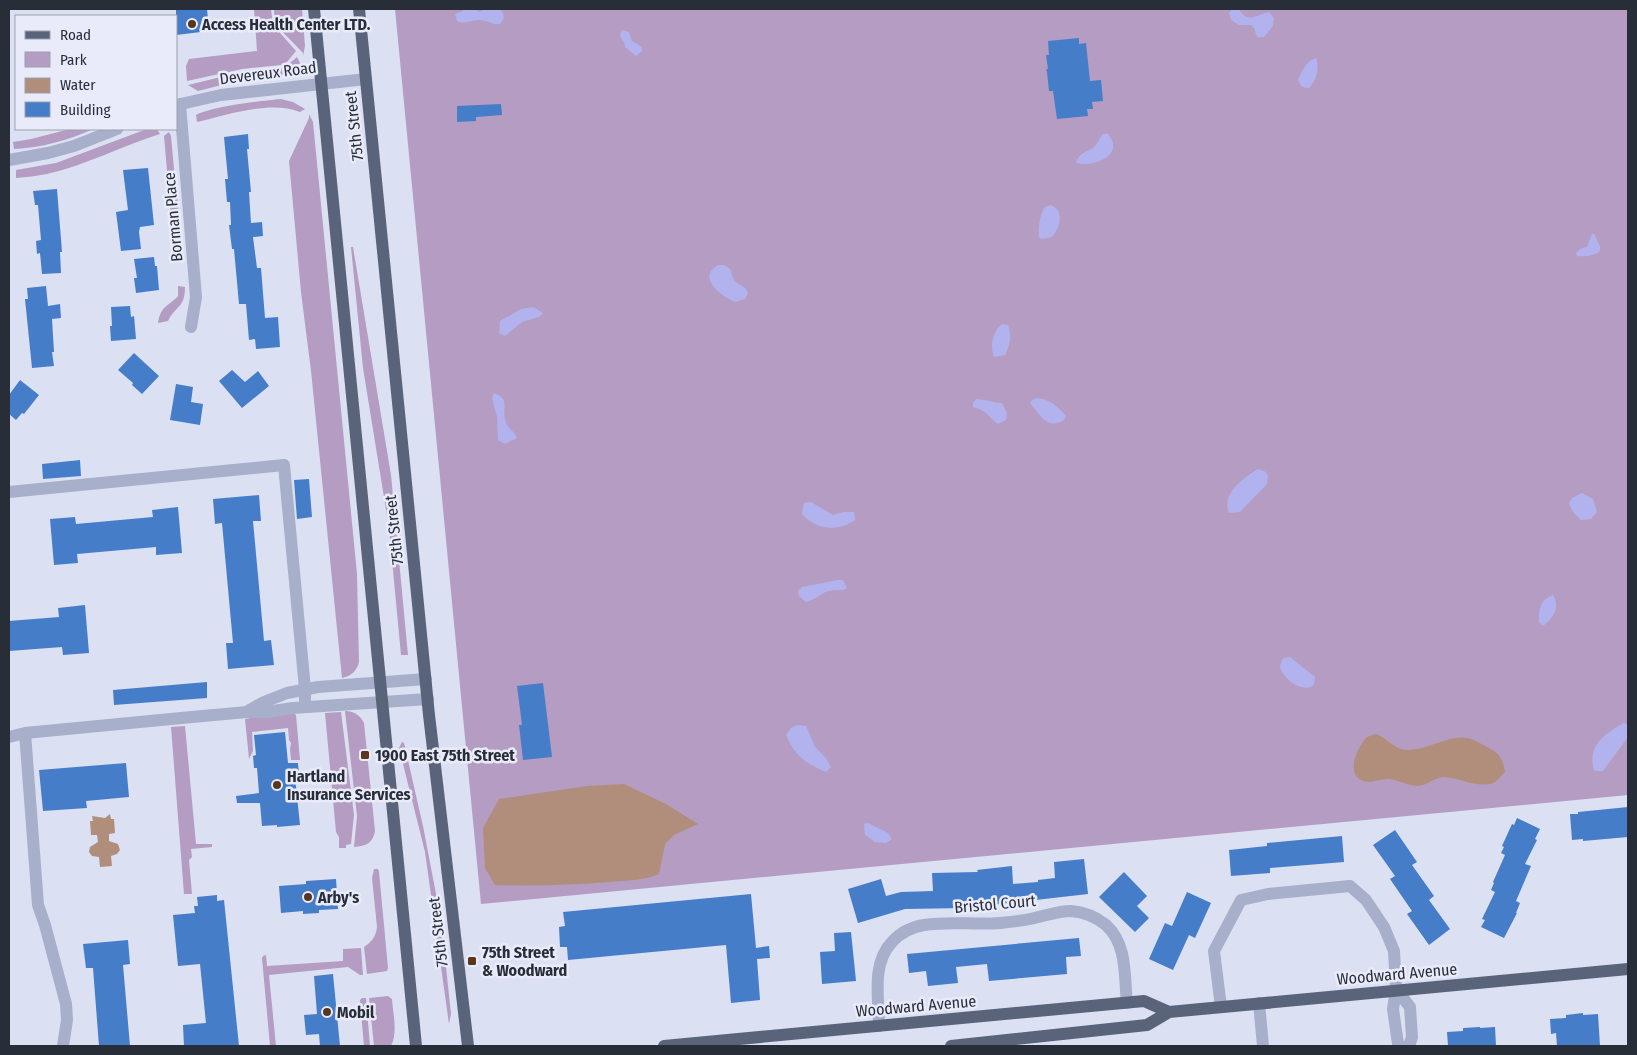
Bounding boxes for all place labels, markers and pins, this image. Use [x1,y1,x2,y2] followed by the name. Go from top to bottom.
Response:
[201,15,371,34] place label: Access Health Center LTD.
[186,18,198,30] marker: Access Health Center LTD.
[375,746,515,765] place label: 1900 East 75th Street
[359,749,371,761] marker: 1900 East 75th Street
[287,767,411,804] place label: Hartland Insurance Services
[271,779,283,791] marker: Hartland Insurance Services
[317,888,359,907] place label: Arby's
[302,891,314,903] marker: Arby's
[482,943,567,980] place label: 75th Street & Woodward
[466,955,478,967] marker: 75th Street & Woodward
[337,1003,375,1022] place label: Mobil
[321,1006,333,1018] marker: Mobil

